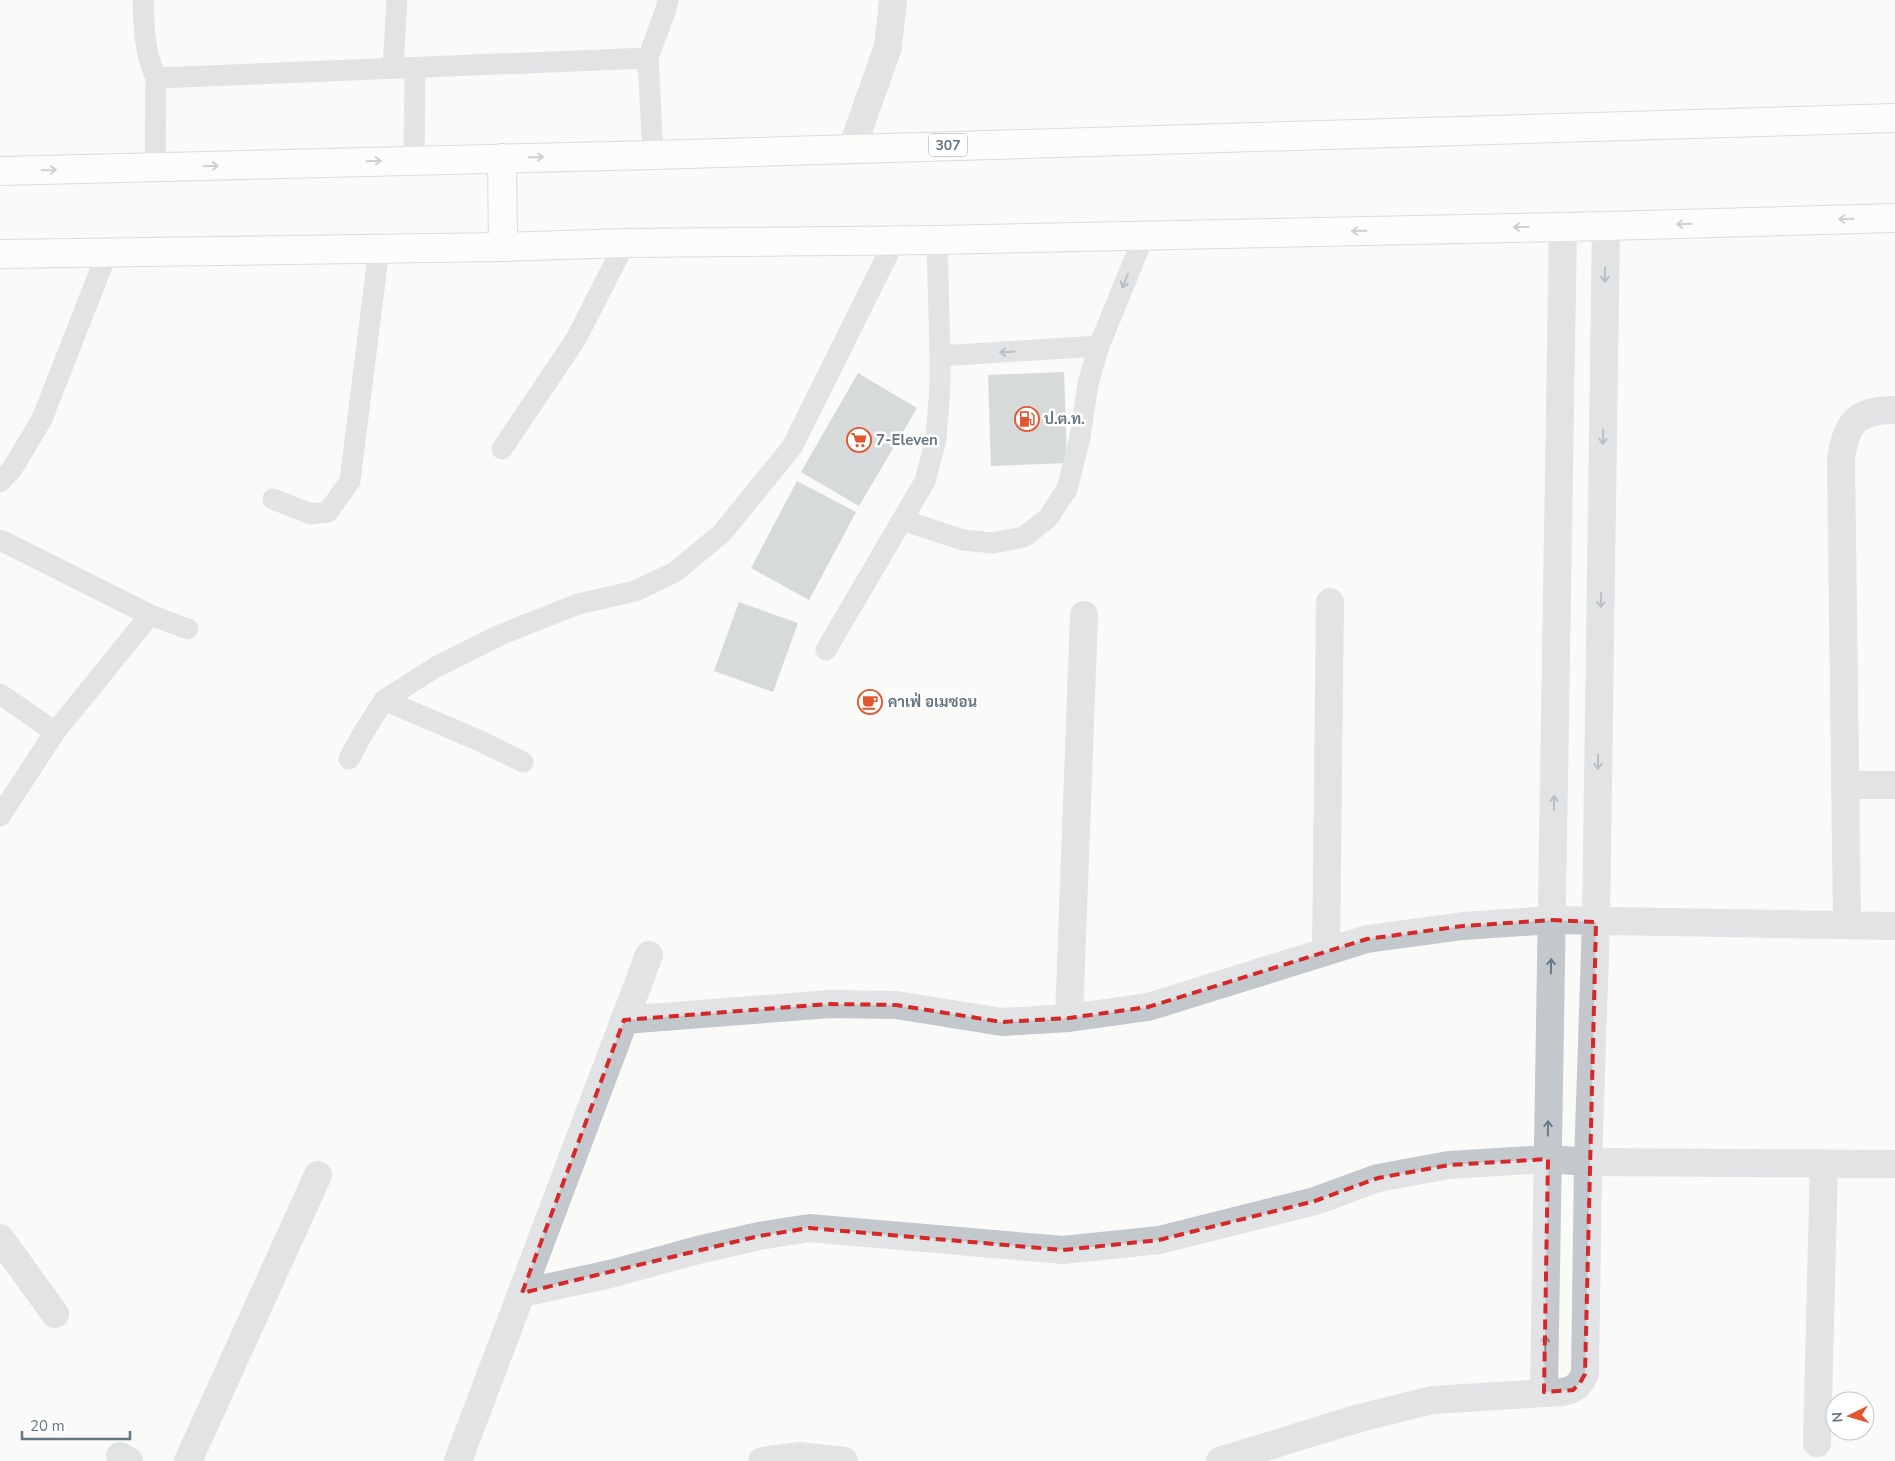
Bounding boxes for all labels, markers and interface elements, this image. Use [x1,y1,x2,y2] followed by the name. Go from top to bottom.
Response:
[929,134,967,156] road number: 307
[528,152,544,162] one-way arrow
[365,156,381,166] one-way arrow
[203,161,219,170] one-way arrow
[40,165,56,174] one-way arrow
[1839,215,1855,224] one-way arrow
[1676,219,1692,229] one-way arrow
[1514,222,1530,232] one-way arrow
[1351,226,1367,235] one-way arrow
[1600,266,1610,283] one-way arrow
[1120,273,1130,288] one-way arrow
[999,347,1015,357] one-way arrow
[1014,406,1040,432] fuel station icon: ป.ต.ท.
[1044,409,1085,429] place label: ป.ต.ท.
[846,427,872,453] supermarket icon: 7-Eleven
[1598,429,1608,445] one-way arrow
[876,430,938,450] place label: 7-Eleven
[1596,592,1606,608] one-way arrow
[857,689,883,715] cafe icon: คาเฟ่ อเมซอน
[888,692,977,712] place label: คาเฟ่ อเมซอน
[1593,754,1603,770] one-way arrow
[1549,795,1559,812] one-way arrow
[1546,958,1556,974] one-way arrow
[1544,1120,1553,1136] one-way arrow
[1540,1335,1550,1352] one-way arrow
[1825,1391,1875,1441] north arrow
[22,1408,130,1440] scale bar
[1828,1411,1847,1423] text: N
[30,1416,65,1436] text: 20 m

